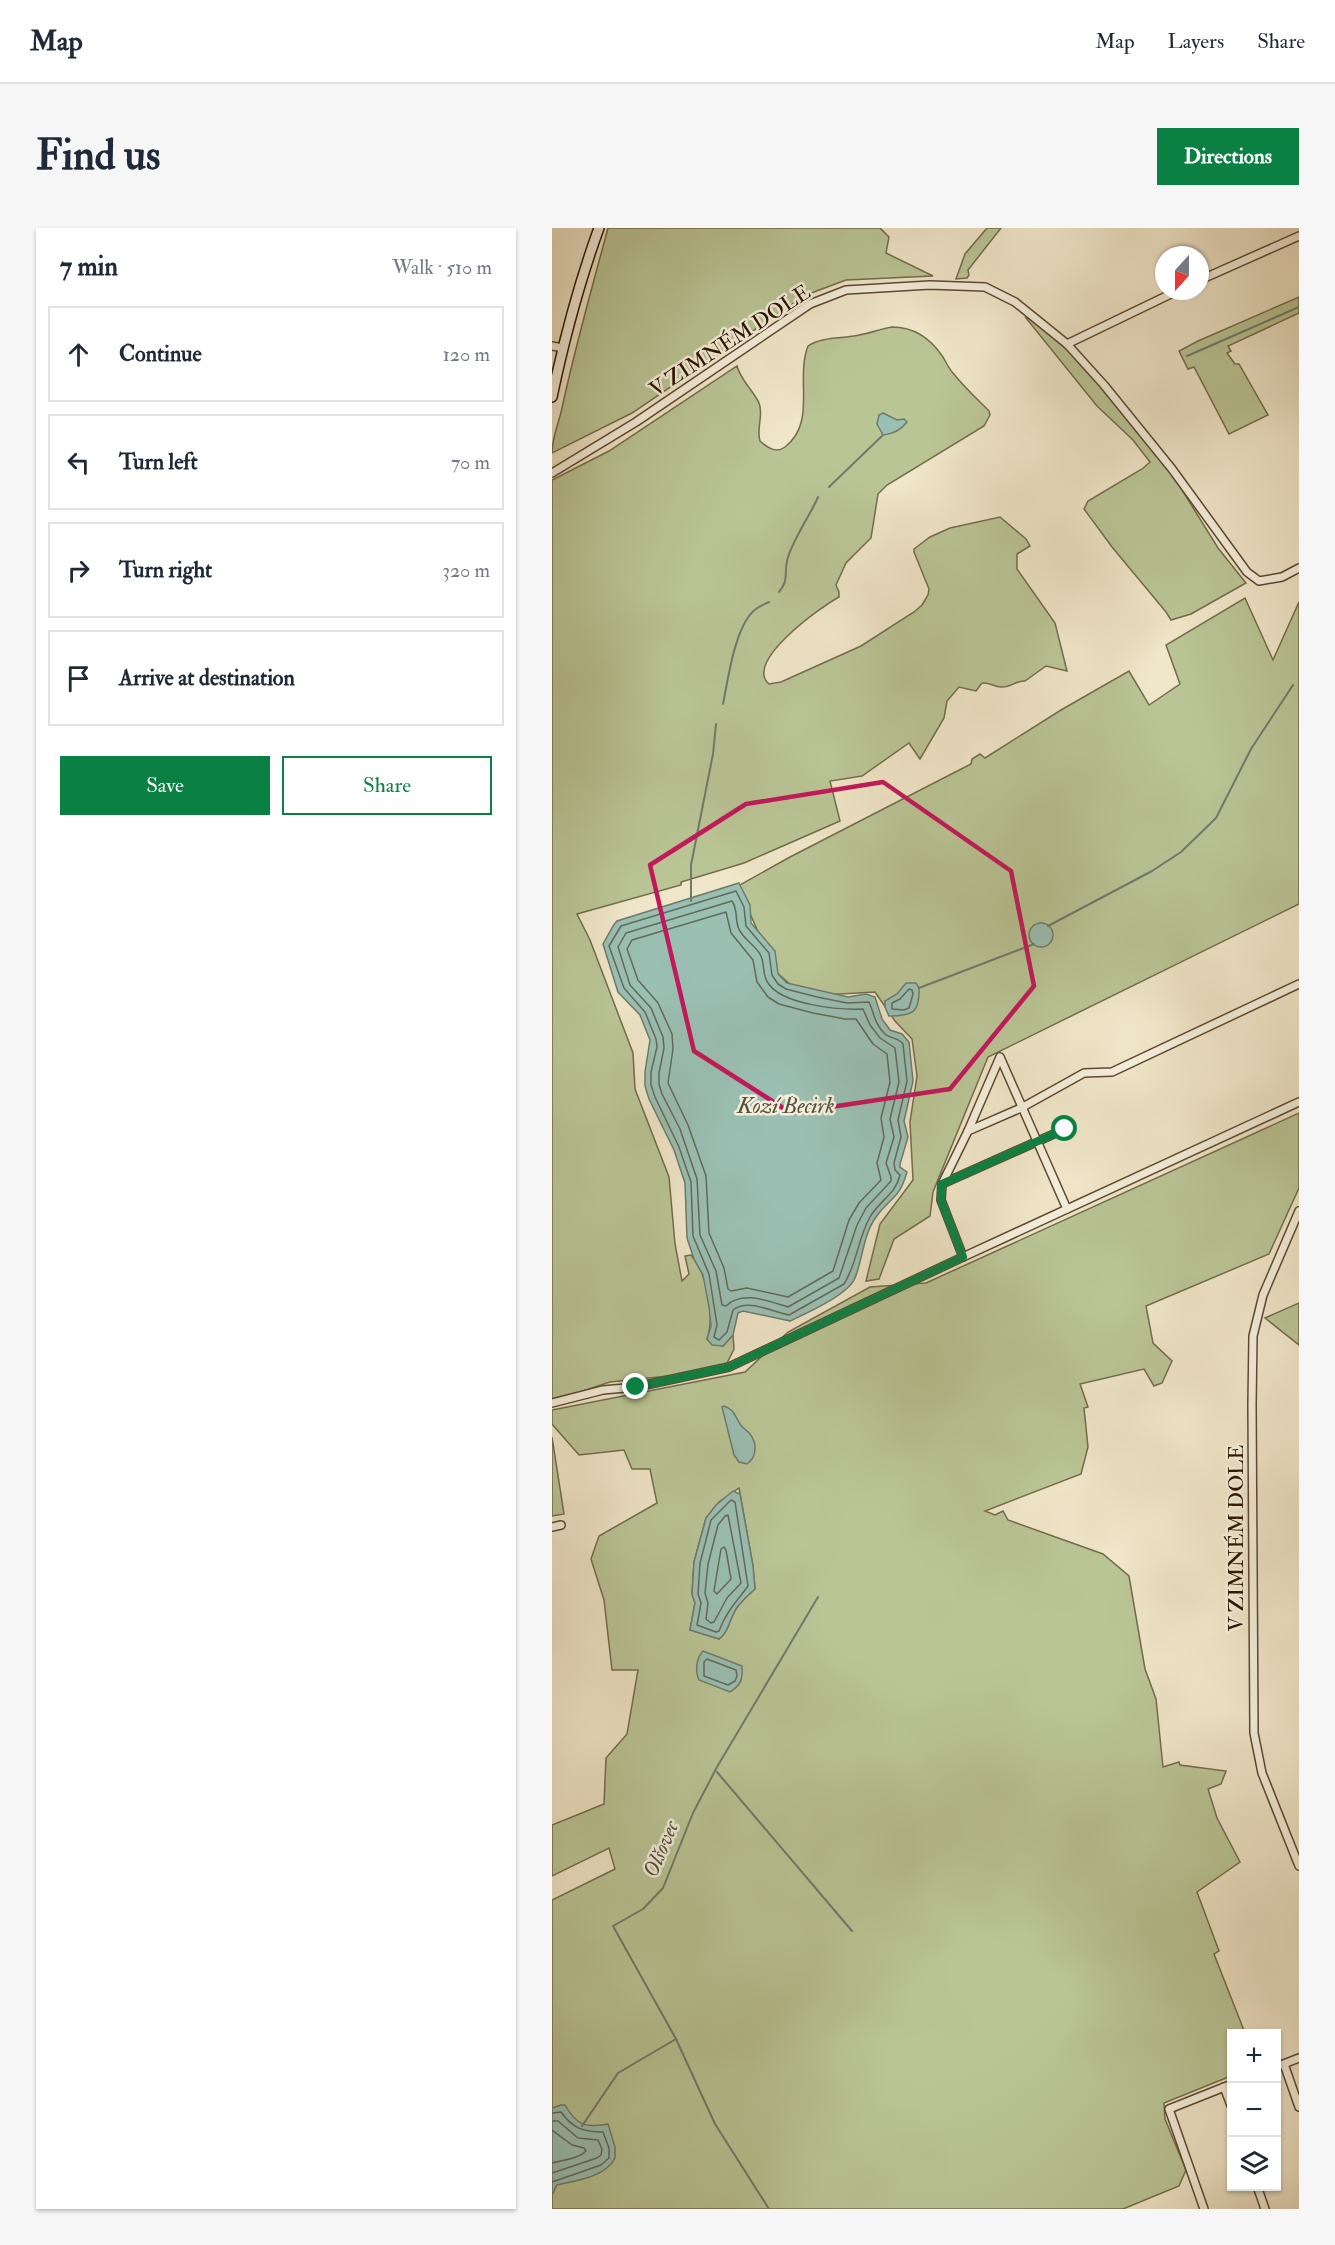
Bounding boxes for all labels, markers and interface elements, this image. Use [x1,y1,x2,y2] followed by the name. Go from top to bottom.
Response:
[30,24,83,59] text: Map
[1095,28,1135,55] text: Map
[1168,28,1224,55] text: Layers
[1257,28,1305,55] text: Share
[1157,128,1299,185] button: Directions
[36,130,160,182] text: Find us
[1155,246,1209,300] north arrow
[60,251,118,283] text: 7 min
[392,255,492,280] text: Walk · 510 m
[644,279,816,403] street label: V ZIMNÉM DOLE
[62,338,95,371] icon: ahead
[119,340,202,368] text: Continue
[443,342,490,367] text: 120 m
[62,446,95,479] icon: left
[119,448,198,476] text: Turn left
[451,450,490,475] text: 70 m
[62,554,95,587] icon: right
[119,556,212,584] text: Turn right
[442,558,490,583] text: 320 m
[62,662,95,695] icon: arrive
[119,664,295,692] text: Arrive at destination
[60,756,270,815] button: Save
[282,756,492,815] button: Share
[736,1092,835,1120] water label: Kozí Becirk
[1051,1115,1077,1141] route start
[622,1373,648,1399] route end
[1223,1445,1250,1631] street label: V ZIMNÉM DOLE
[637,1815,686,1882] water label: Olšovec
[1227,2029,1281,2191] map controls
[1227,2029,1281,2083] button: +
[1227,2083,1281,2137] button: −
[1227,2137,1281,2191] button: layers

